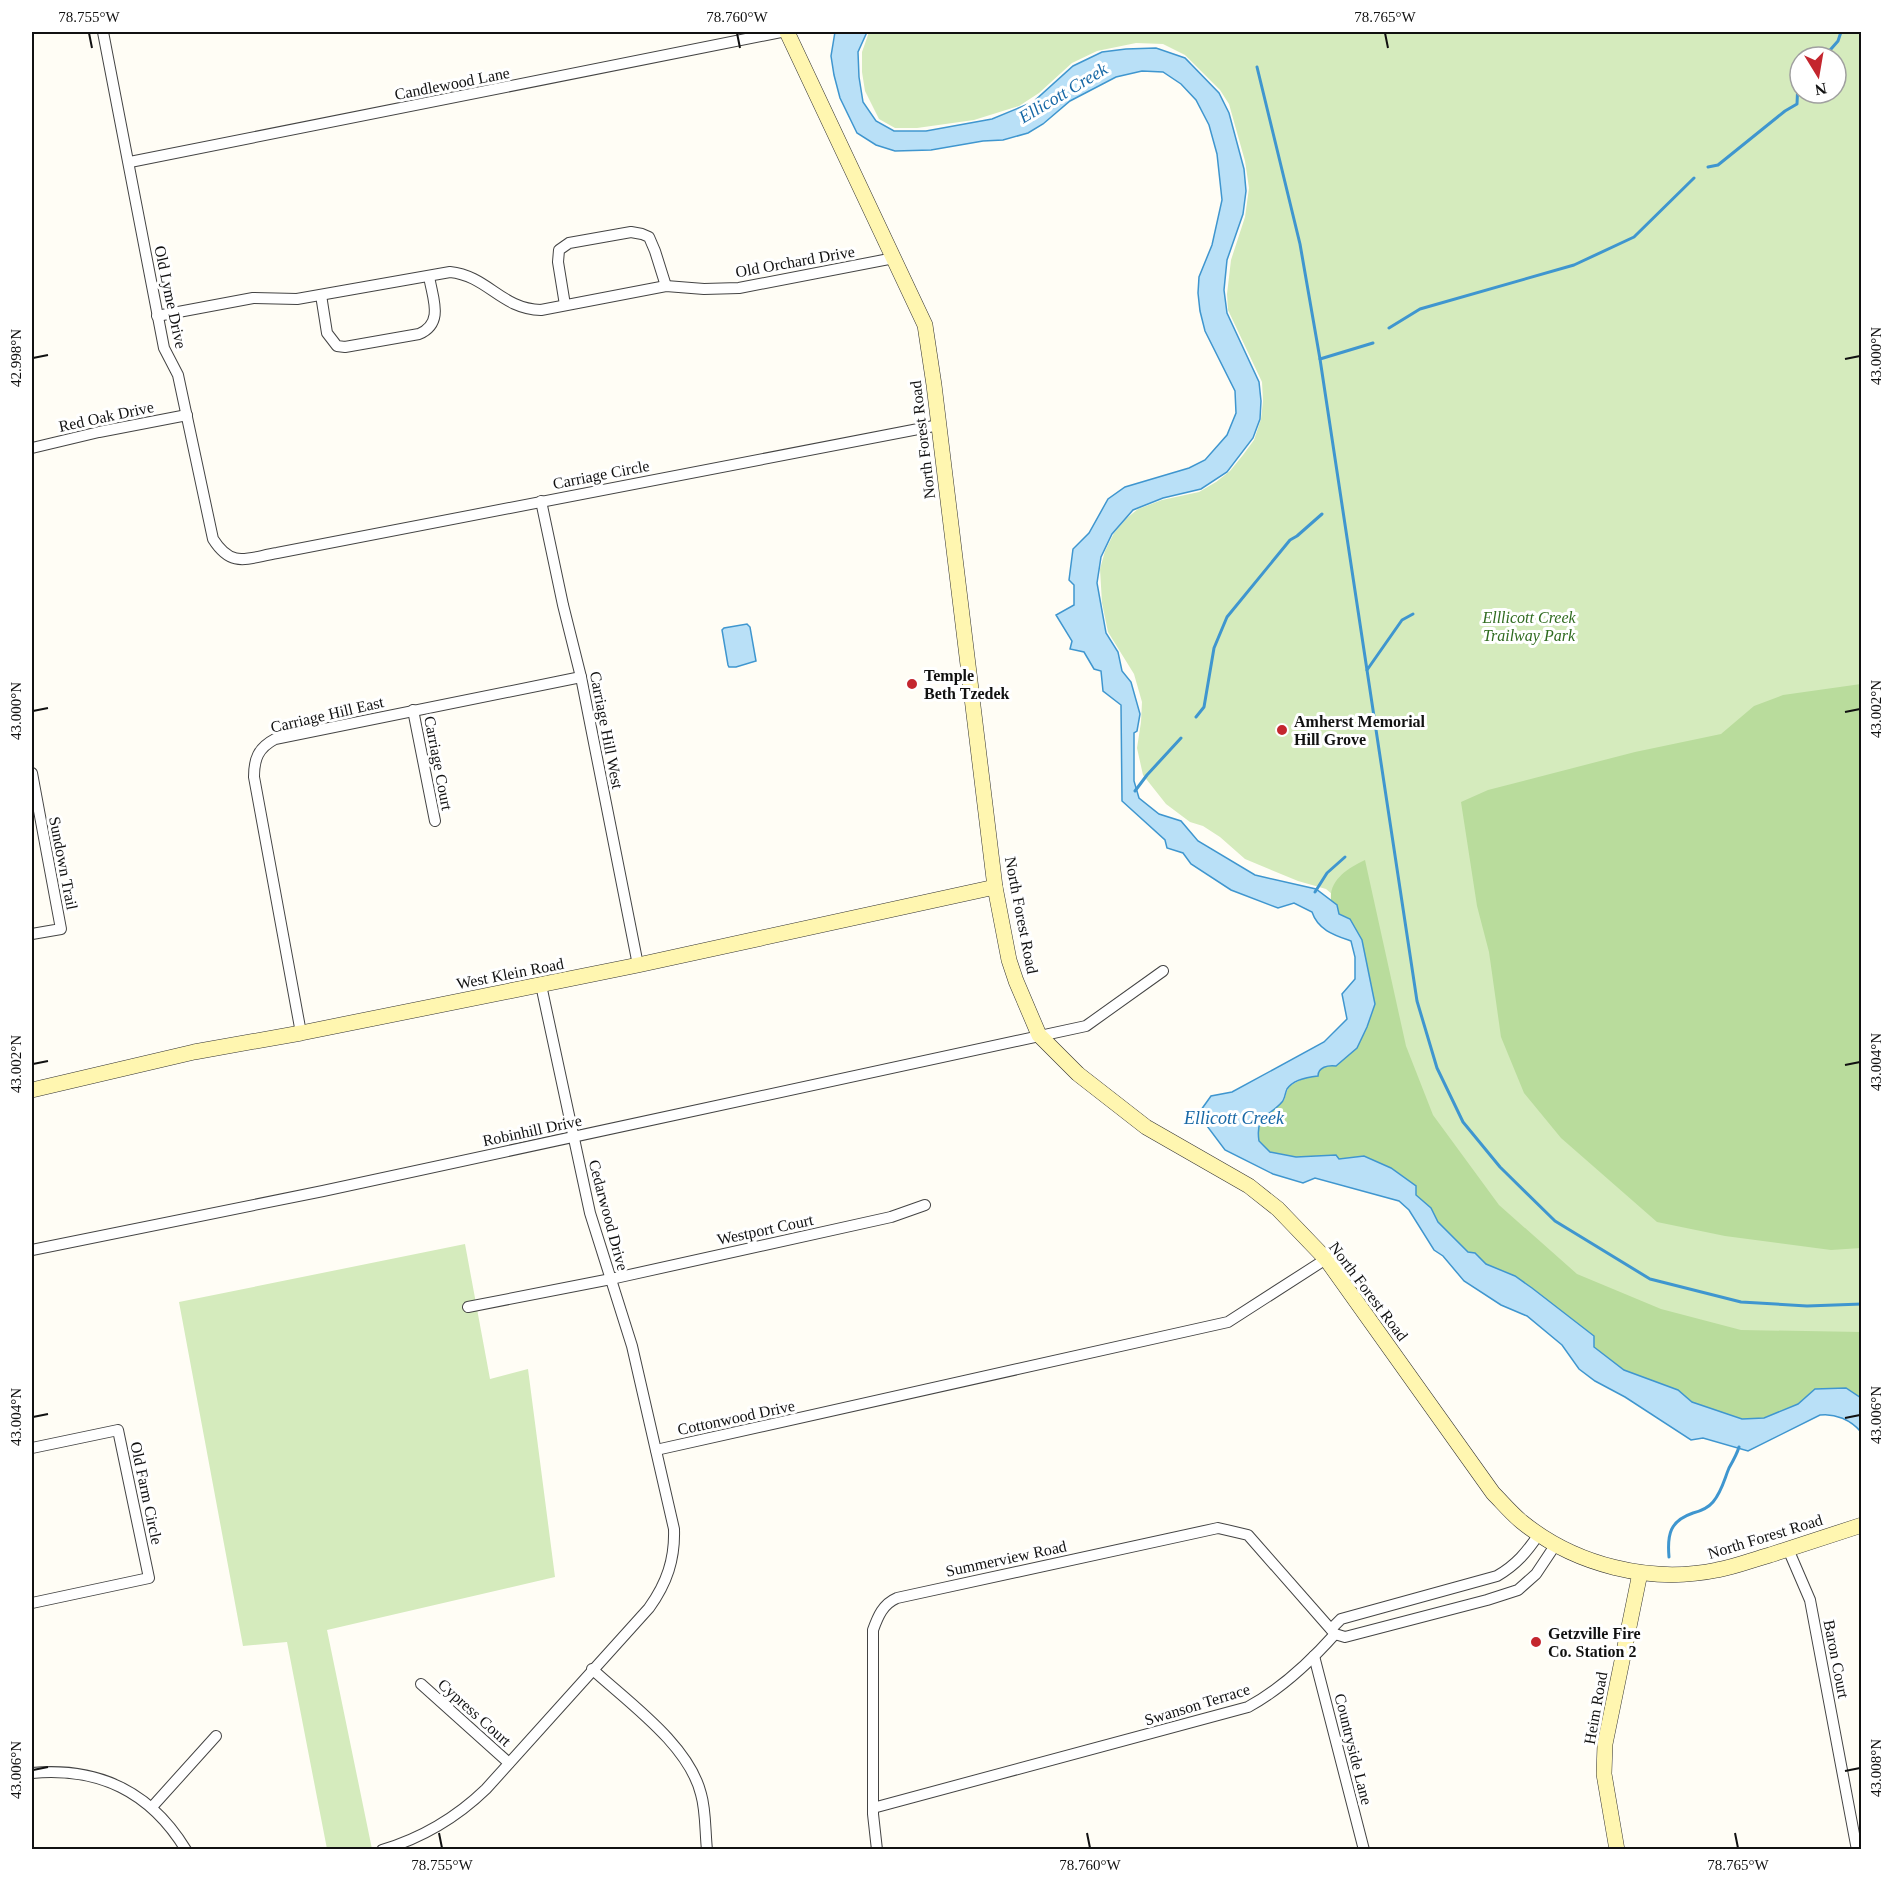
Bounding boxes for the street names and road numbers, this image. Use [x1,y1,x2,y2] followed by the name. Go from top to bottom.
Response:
[393,64,511,103] street label: Candlewood Lane
[734,243,856,280] street label: Old Orchard Drive
[150,244,190,350] street label: Old Lyme Drive
[907,380,938,500] street label: North Forest Road
[57,398,155,435] street label: Red Oak Drive
[551,457,651,493] street label: Carriage Circle
[586,670,626,791] street label: Carriage Hill West
[269,693,386,737] street label: Carriage Hill East
[420,715,456,812] street label: Carriage Court
[46,815,81,912] street label: Sundown Trail
[1002,855,1041,975] street label: North Forest Road
[455,955,565,992] street label: West Klein Road
[481,1112,583,1149] street label: Robinhill Drive
[586,1158,632,1272] street label: Cedarwood Drive
[715,1211,815,1249] street label: Westport Court
[1326,1239,1411,1344] street label: North Forest Road
[676,1397,796,1438] street label: Cottonwood Drive
[127,1440,166,1546] street label: Old Farm Circle
[1706,1511,1825,1562] street label: North Forest Road
[944,1537,1068,1580] street label: Summerview Road
[1821,1618,1853,1700] street label: Baron Court
[1581,1671,1610,1746] street label: Heim Road
[434,1675,515,1751] street label: Cypress Court
[1142,1680,1252,1729] street label: Swanson Terrace
[1330,1692,1376,1807] street label: Countryside Lane

